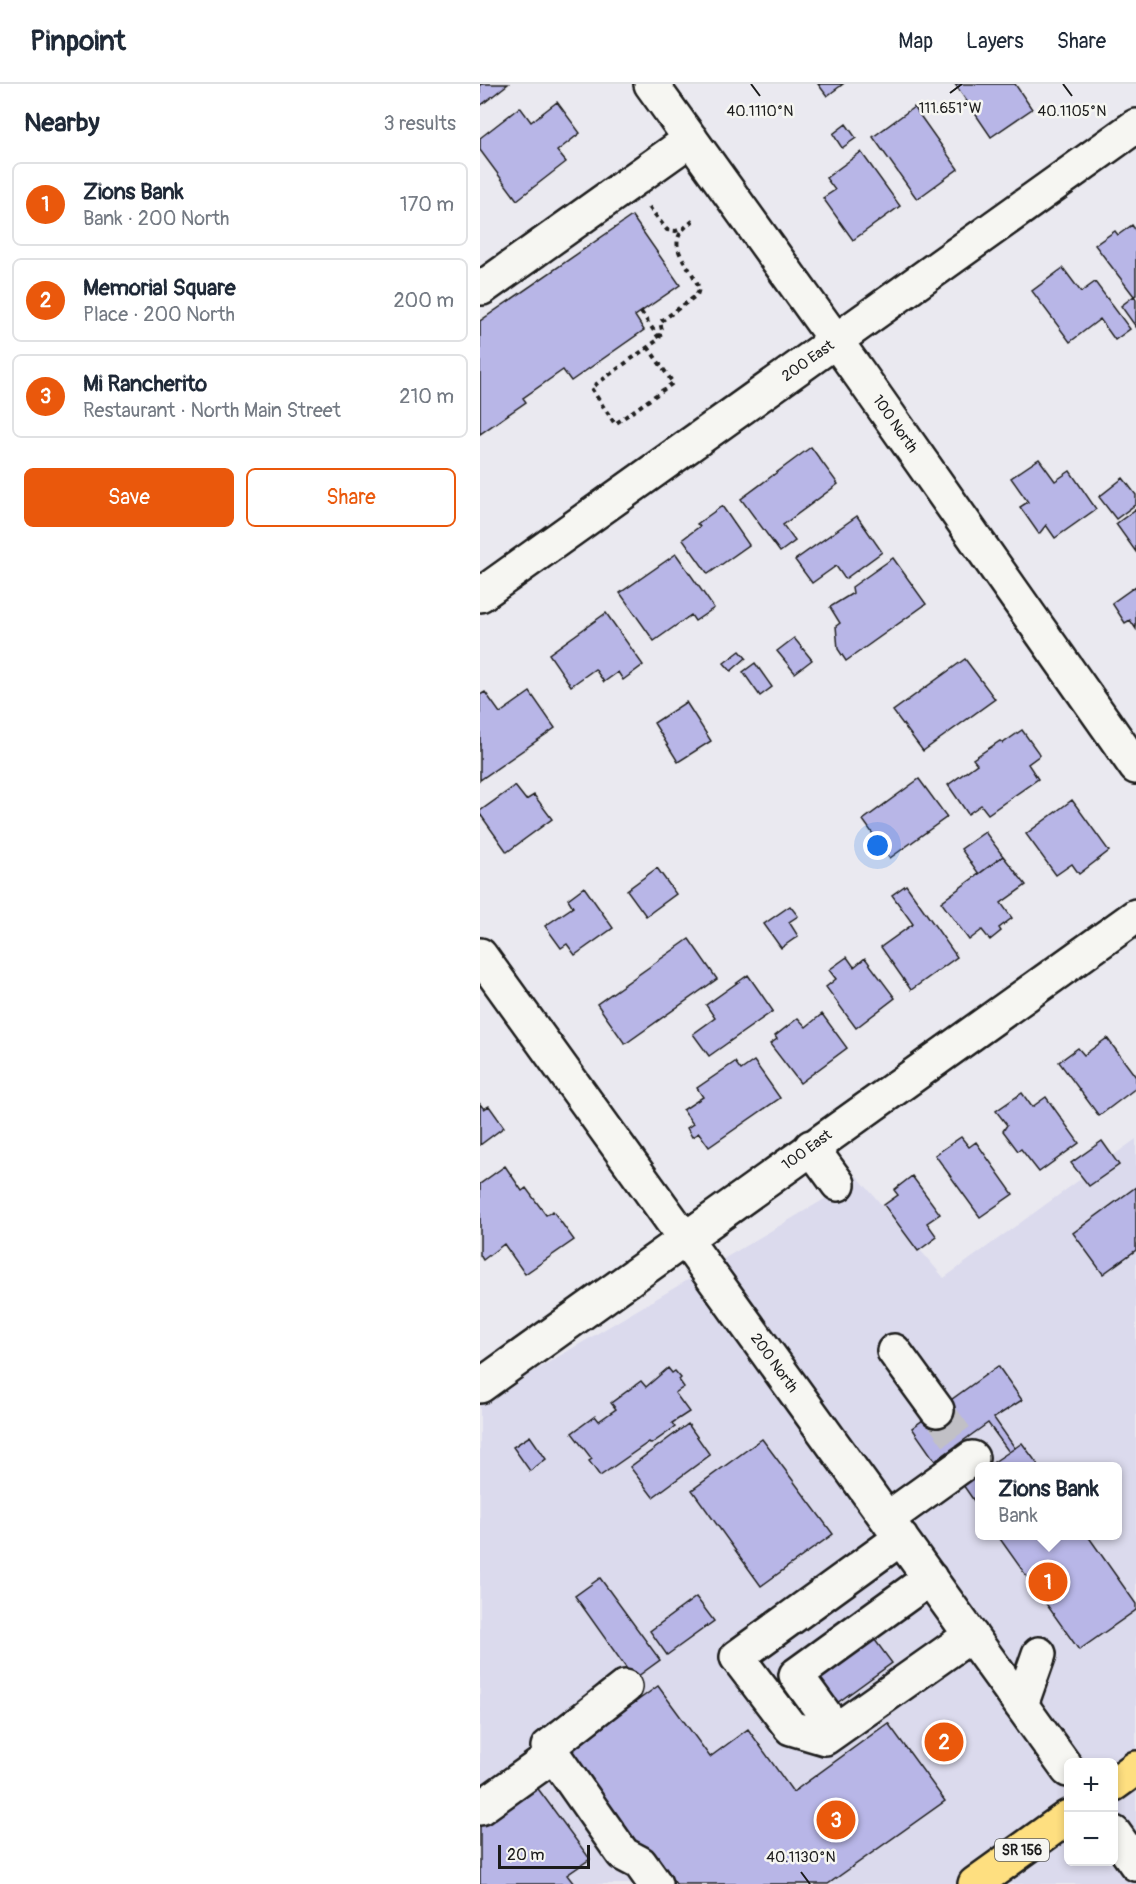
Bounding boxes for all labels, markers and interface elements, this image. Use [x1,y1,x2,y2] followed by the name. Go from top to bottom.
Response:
[30,24,126,59] text: Pinpoint
[898,28,933,55] text: Map
[966,28,1024,55] text: Layers
[1057,28,1106,55] text: Share
[919,99,982,118] text: 111.651°W
[727,102,793,121] text: 40.1110°N
[1037,102,1107,121] text: 40.1105°N
[24,107,100,139] text: Nearby
[384,111,456,136] text: 3 results
[83,178,184,206] text: Zions Bank
[42,192,49,217] text: 1
[400,192,454,217] text: 170 m
[83,206,230,231] text: Bank · 200 North
[83,274,236,302] text: Memorial Square
[40,288,51,313] text: 2
[393,288,454,313] text: 200 m
[83,302,235,327] text: Place · 200 North
[778,336,839,386] street label: 200 East
[83,370,207,398] text: Mi Rancherito
[40,384,51,409] text: 3
[399,384,454,409] text: 210 m
[868,391,922,457] street label: 100 North
[83,398,341,423] text: Restaurant · North Main Street
[24,468,234,527] button: Save
[246,468,456,527] button: Share
[863,831,892,860] your location
[778,1125,836,1174] street label: 100 East
[746,1330,802,1396] street label: 200 North
[975,1462,1122,1540] popup
[998,1475,1099,1503] text: Zions Bank
[998,1503,1038,1528] text: Bank
[1028,1560,1068,1604] pin: 1
[924,1720,964,1764] pin: 2
[1064,1758,1118,1866] map controls
[1064,1758,1118,1812] button: +
[816,1798,856,1842] pin: 3
[1064,1812,1118,1866] button: −
[995,1839,1049,1861] road number: SR 156
[498,1842,590,1870] scale bar
[507,1845,545,1865] text: 20 m
[766,1848,836,1867] text: 40.1130°N

